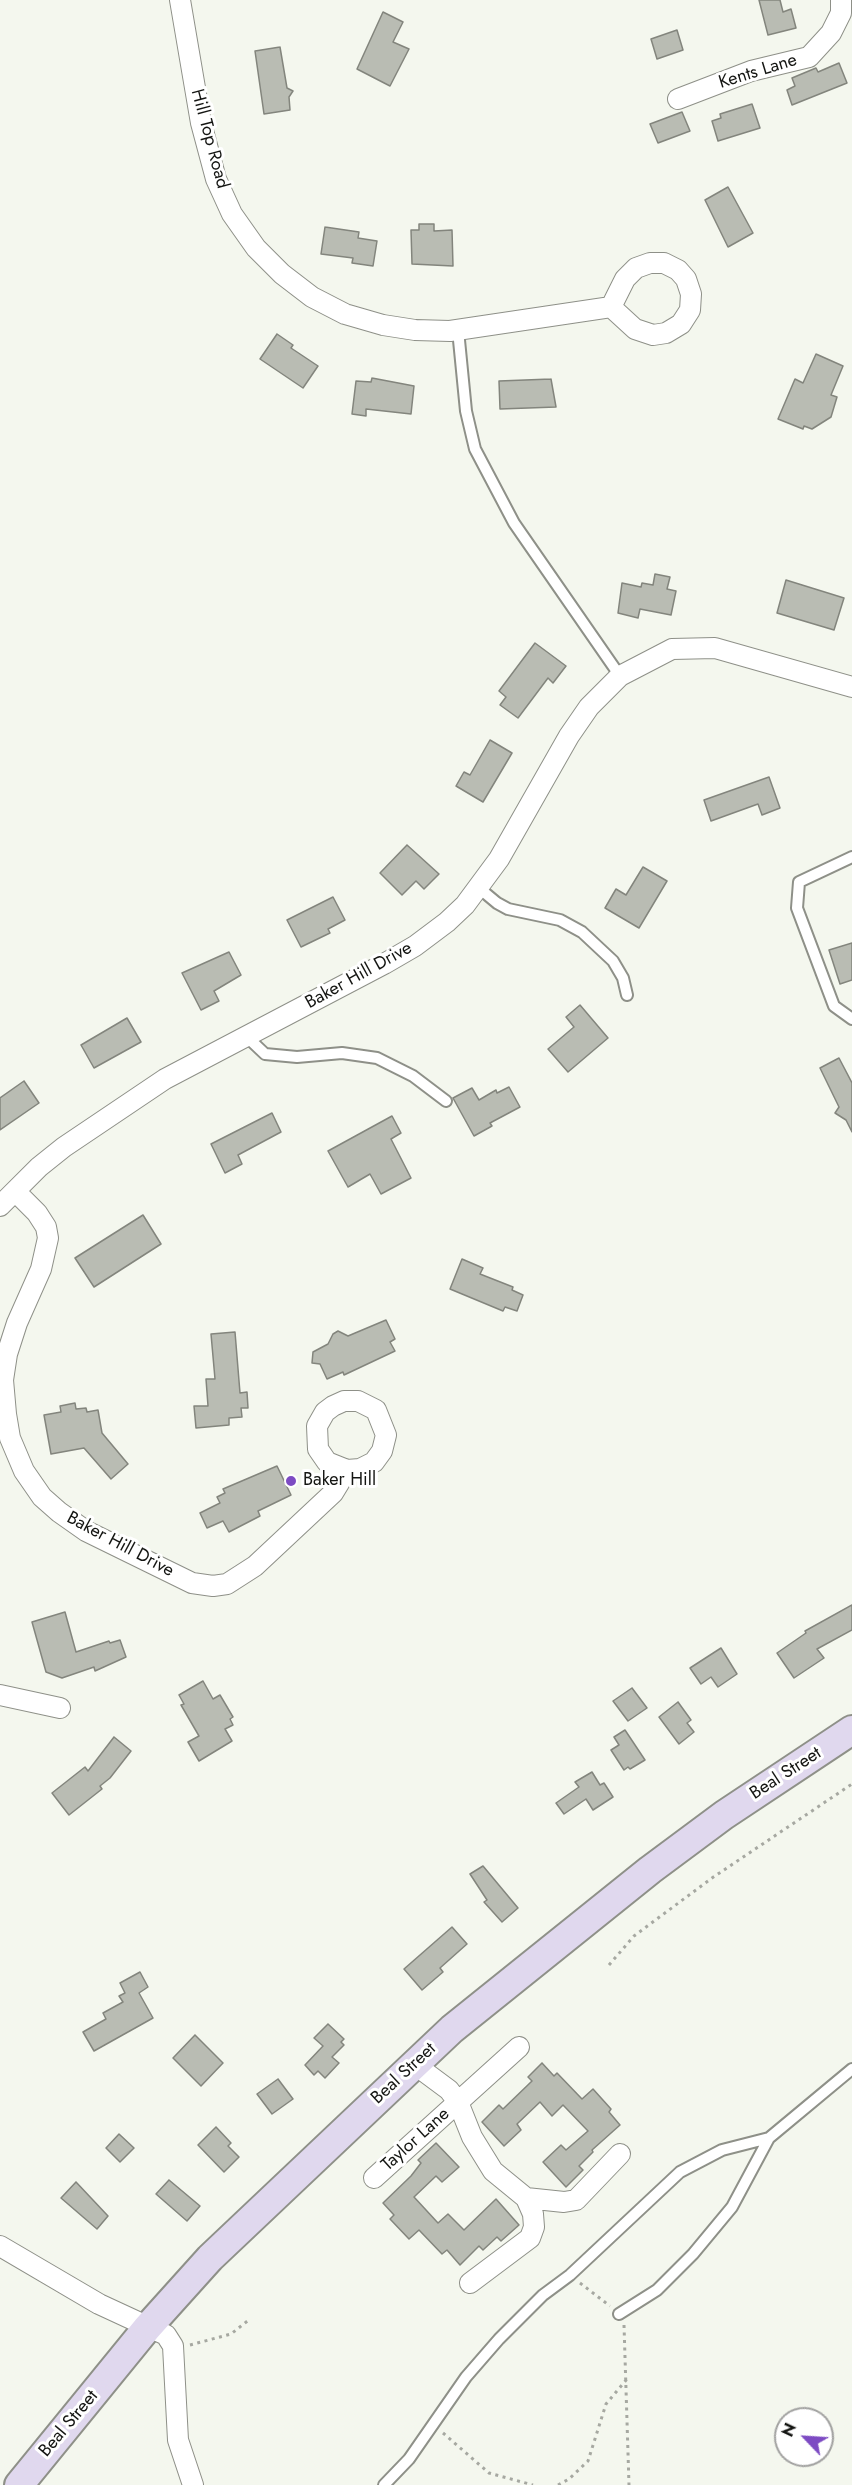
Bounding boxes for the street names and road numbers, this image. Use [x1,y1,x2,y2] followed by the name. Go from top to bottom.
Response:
[716,50,800,94] street label: Kents Lane
[185,87,233,191] street label: Hill Top Road
[302,938,416,1014] street label: Baker Hill Drive
[63,1508,177,1582] street label: Baker Hill Drive
[746,1743,826,1805] street label: Beal Street
[367,2039,441,2109] street label: Beal Street
[378,2104,454,2176] street label: Taylor Lane
[35,2386,103,2462] street label: Beal Street

